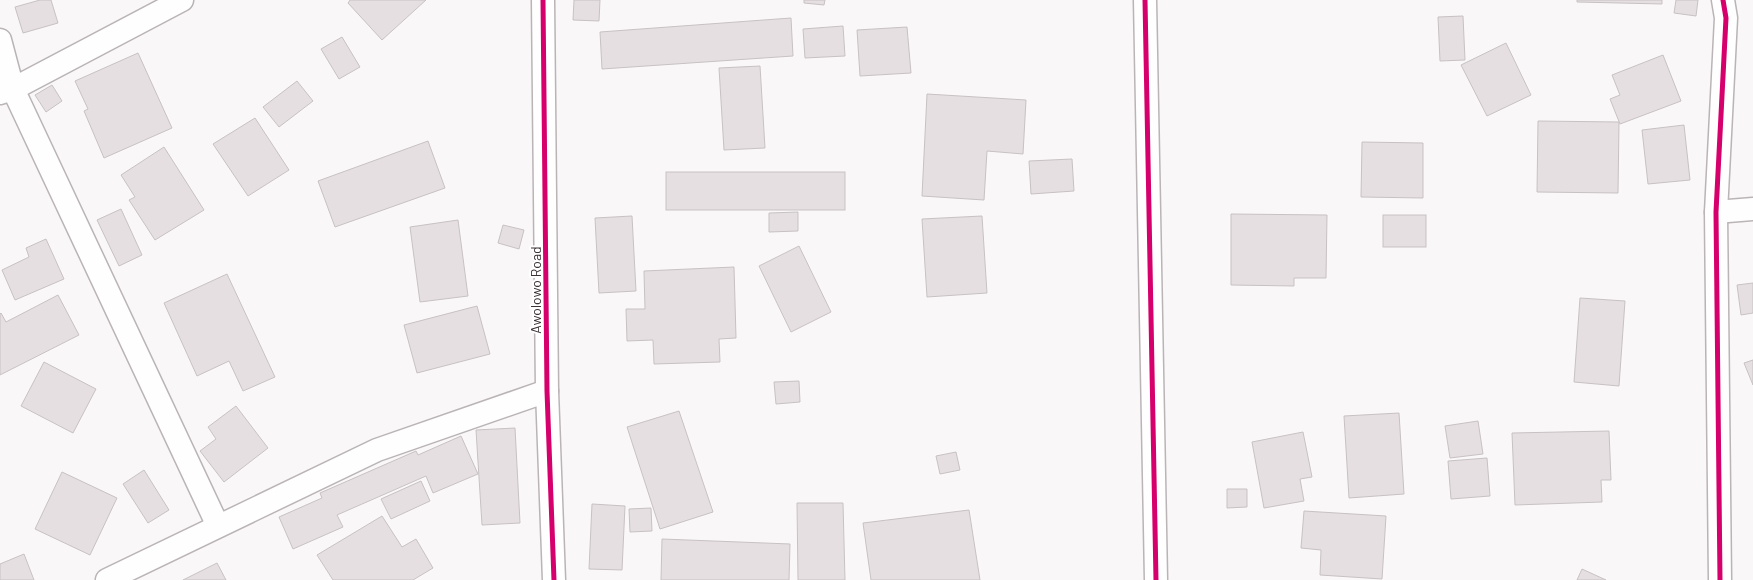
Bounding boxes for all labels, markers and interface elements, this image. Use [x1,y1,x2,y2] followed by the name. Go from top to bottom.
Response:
[527,246,544,334] street label: Awolowo Road

